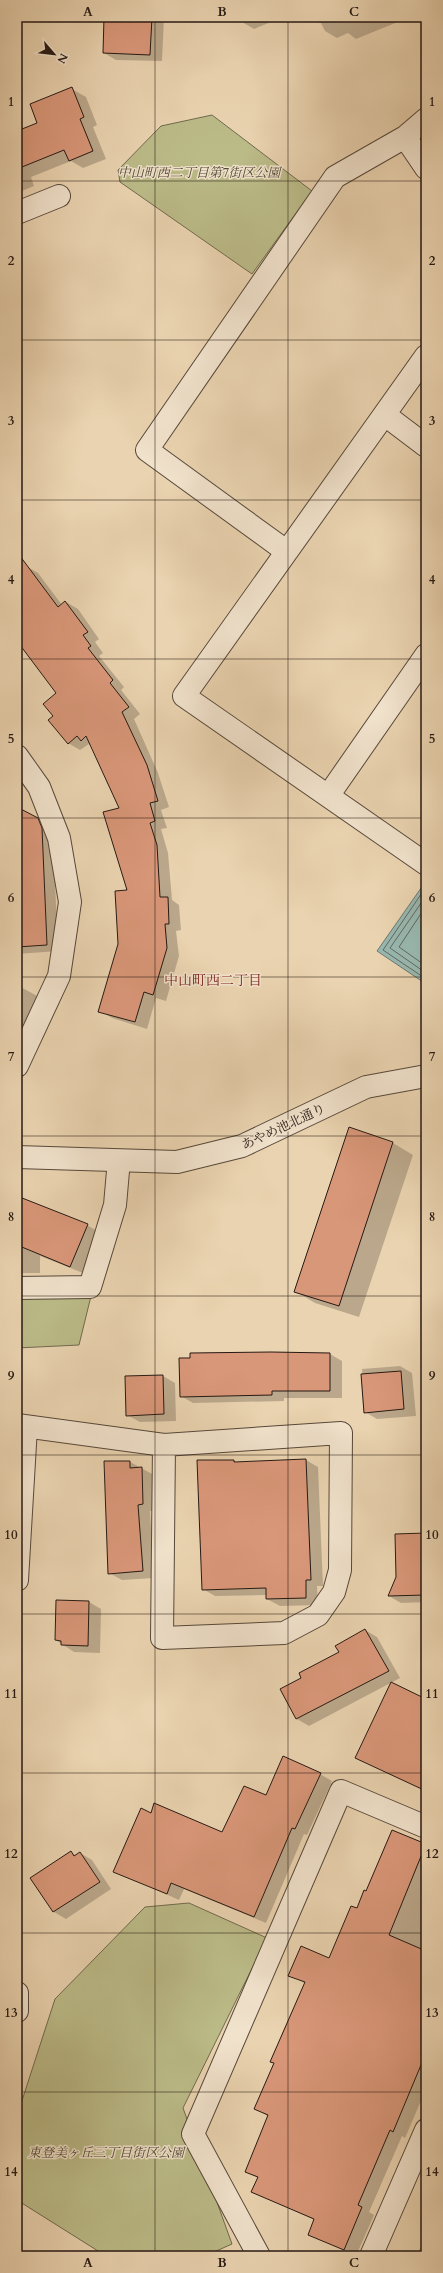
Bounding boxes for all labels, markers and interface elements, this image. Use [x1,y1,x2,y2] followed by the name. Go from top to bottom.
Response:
[83,3,93,21] text: A
[217,3,227,21] text: B
[349,3,359,21] text: C
[34,34,74,74] north arrow
[53,51,71,67] text: N
[8,93,14,111] text: 1
[429,93,435,111] text: 1
[118,164,282,182] park label: 中山町西二丁目第7街区公園
[8,252,15,270] text: 2
[429,252,436,270] text: 2
[8,412,15,430] text: 3
[429,412,436,430] text: 3
[8,571,15,589] text: 4
[429,571,436,589] text: 4
[8,730,14,748] text: 5
[429,730,435,748] text: 5
[8,889,15,907] text: 6
[429,889,436,907] text: 6
[164,971,262,990] district label: 中山町西二丁目
[8,1048,15,1066] text: 7
[429,1048,436,1066] text: 7
[238,1100,328,1154] street label: あやめ池北通り
[8,1208,14,1226] text: 8
[429,1208,435,1226] text: 8
[8,1367,15,1385] text: 9
[429,1367,436,1385] text: 9
[4,1526,18,1544] text: 10
[425,1526,439,1544] text: 10
[4,1685,18,1703] text: 11
[425,1685,439,1703] text: 11
[4,1845,18,1863] text: 12
[425,1845,439,1863] text: 12
[4,2004,18,2022] text: 13
[425,2004,439,2022] text: 13
[28,2144,186,2162] park label: 東登美ヶ丘三丁目街区公園
[4,2163,18,2181] text: 14
[425,2163,439,2181] text: 14
[83,2254,93,2272] text: A
[217,2254,227,2272] text: B
[349,2254,359,2272] text: C

